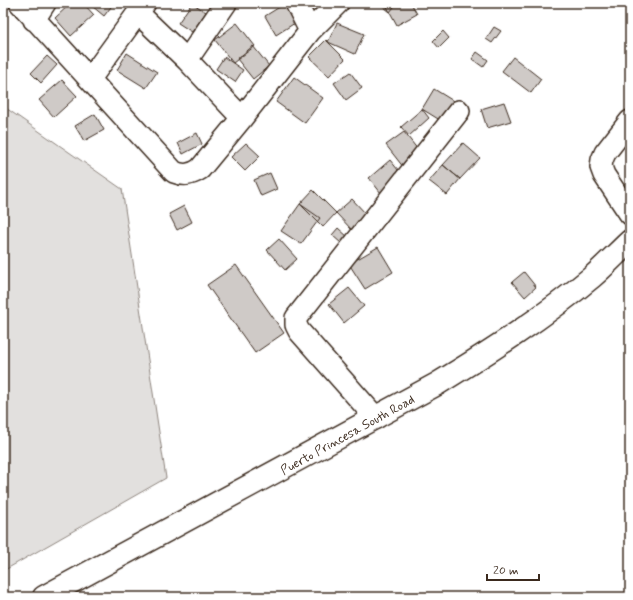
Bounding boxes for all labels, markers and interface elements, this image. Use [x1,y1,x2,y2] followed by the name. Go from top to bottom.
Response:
[278,391,418,479] street label: Puerto Princesa South Road
[487,556,539,582] scale bar
[493,563,519,579] text: 20 m

